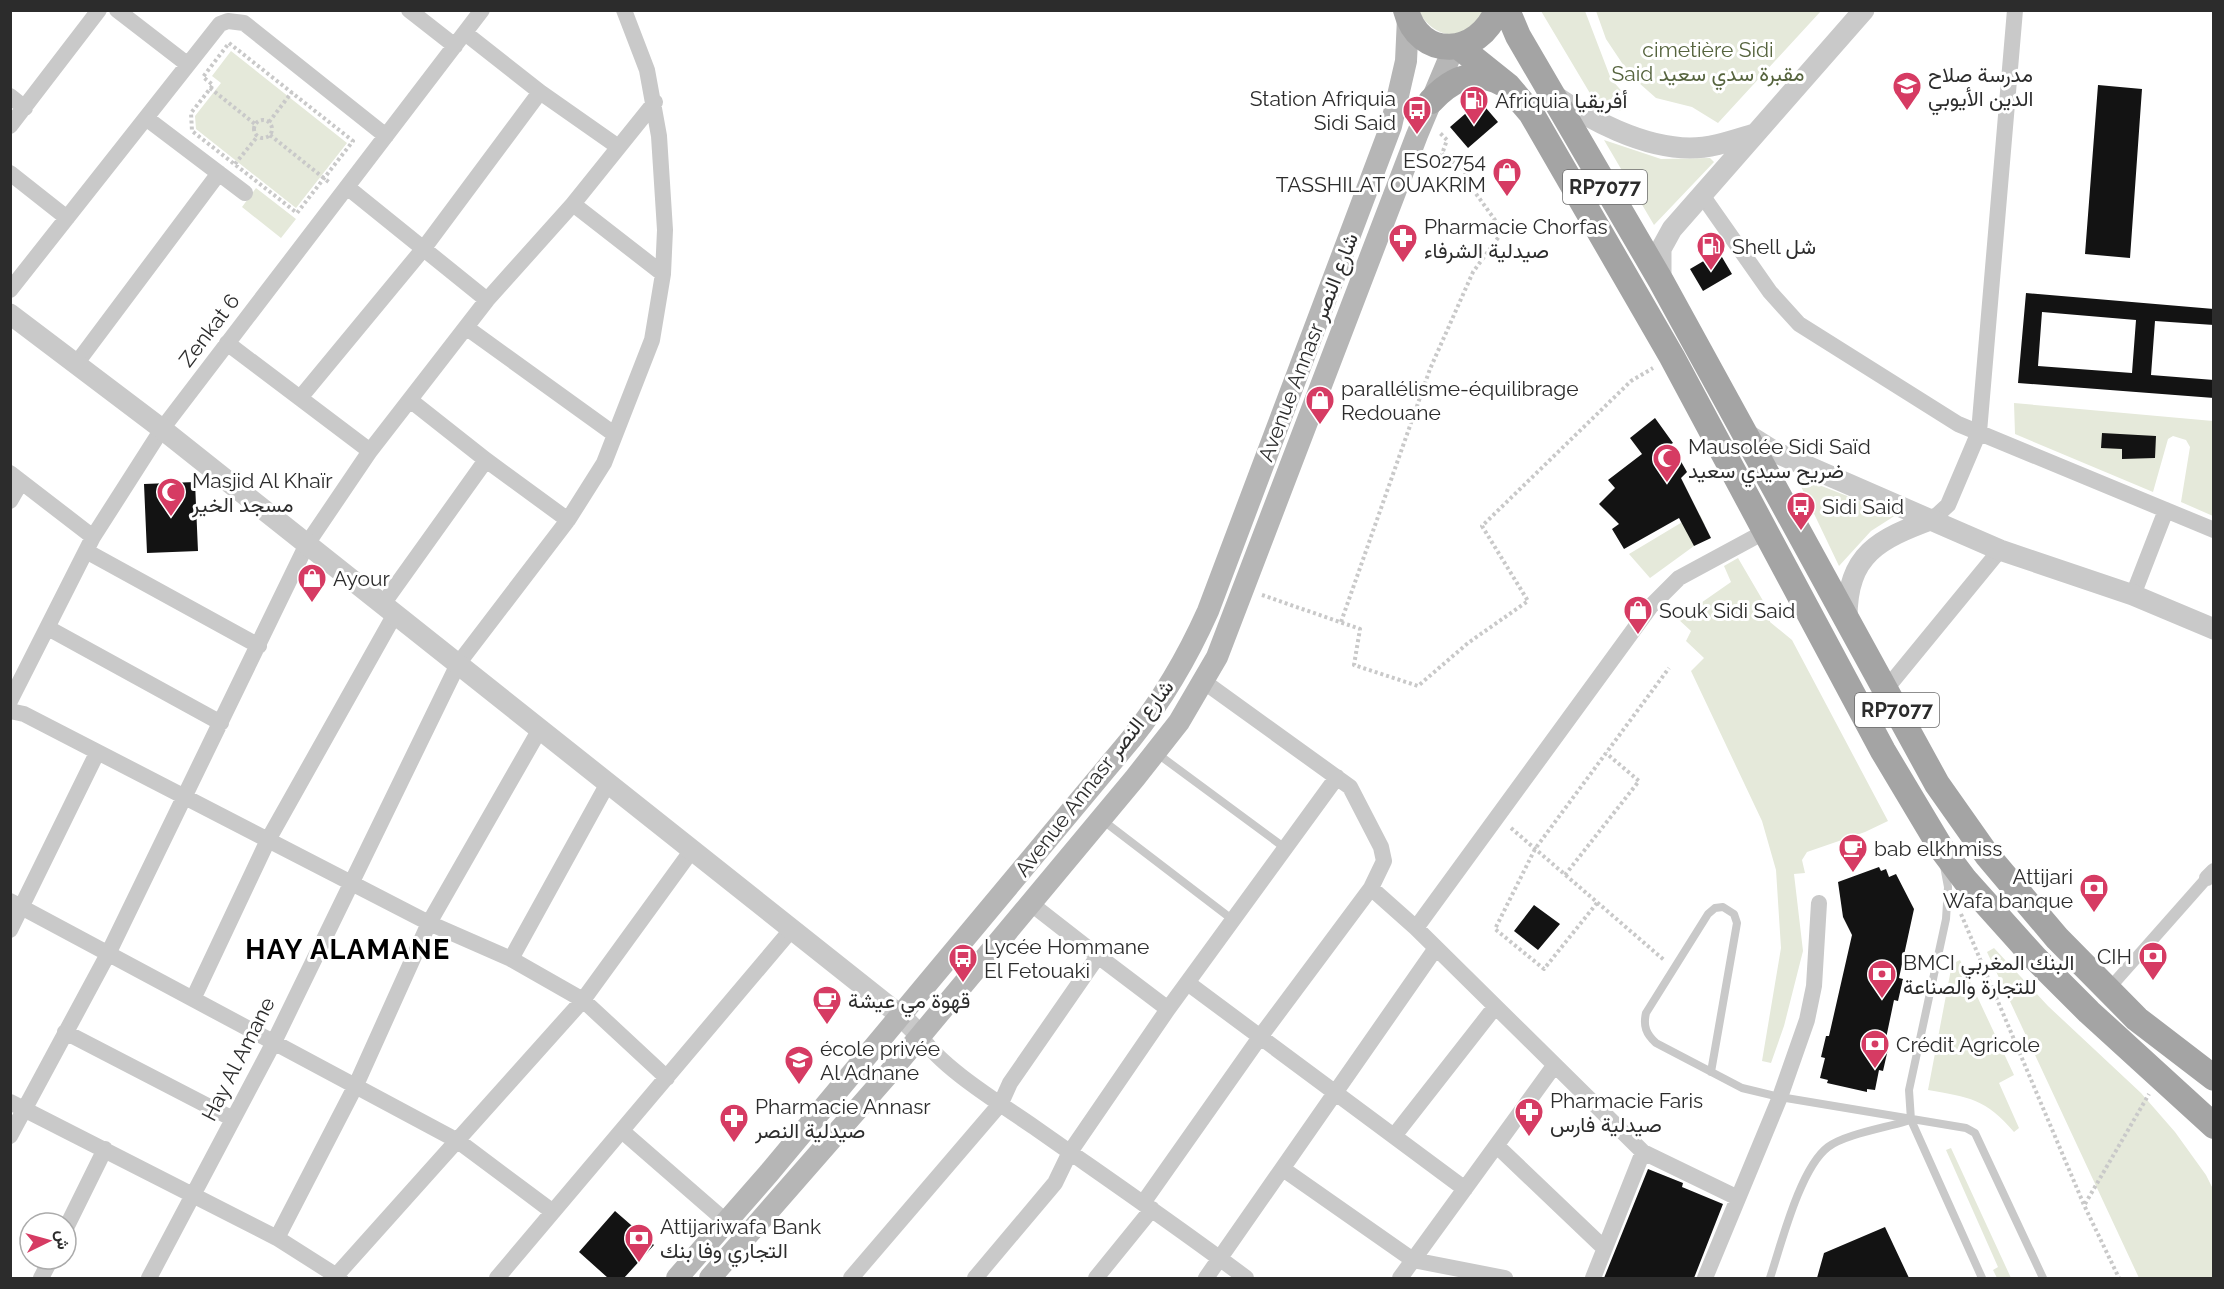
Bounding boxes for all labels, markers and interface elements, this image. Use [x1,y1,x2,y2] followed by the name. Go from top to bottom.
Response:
[1612,37,1804,91] park label: cimetière Sidi Said مقبرة سدي سعيد
[1928,62,2033,116] place label: مدرسة صلاح الدين الأيوبي
[1891,70,1923,112] school or university icon: مدرسة صلاح الدين الأيوبي
[1458,84,1490,126] fuel station icon: Afriquia أفريقيا
[1250,86,1396,135] place label: Station Afriquia Sidi Said
[1495,88,1627,114] place label: Afriquia أفريقيا
[1401,94,1433,136] bus stop icon: Station Afriquia Sidi Said
[1276,148,1486,197] place label: ES02754 TASSHILAT OUAKRIM
[1491,156,1523,198] shop icon: ES02754 TASSHILAT OUAKRIM
[1563,170,1647,204] road number: RP7077
[1424,214,1608,264] place label: Pharmacie Chorfas صيدلية الشرفاء
[1387,222,1419,264] pharmacy icon: Pharmacie Chorfas صيدلية الشرفاء
[1253,229,1365,465] street label: Avenue Annasr شارع النصر
[1695,230,1727,272] fuel station icon: Shell شل
[1732,234,1816,259] place label: Shell شل
[173,289,245,371] street label: Zenkat 6
[1341,376,1579,425] place label: parallélisme-équilibrage Redouane
[1304,384,1336,426] shop icon: parallélisme-équilibrage Redouane
[1688,434,1871,488] place label: Mausolée Sidi Saïd ضريح سيدي سعيد
[1651,442,1683,484] mosque icon: Mausolée Sidi Saïd ضريح سيدي سعيد
[191,468,333,518] place label: Masjid Al Khaïr مسجد الخير
[155,476,187,518] mosque icon: Masjid Al Khaïr مسجد الخير
[1785,490,1817,532] bus stop icon: Sidi Said
[1822,494,1904,519] place label: Sidi Said
[296,562,328,604] shop icon: Ayour
[333,566,390,591] place label: Ayour
[1622,594,1654,636] shop icon: Souk Sidi Said
[1659,598,1795,623] place label: Souk Sidi Said
[1009,675,1180,883] street label: Avenue Annasr شارع النصر
[1855,693,1939,727] road number: RP7077
[1837,832,1869,874] cafe icon: bab elkhmiss
[1874,836,2002,861] place label: bab elkhmiss
[1943,864,2073,913] place label: Attijari Wafa banque
[2078,872,2110,914] bank icon: Attijari Wafa banque
[245,934,451,965] district label: HAY ALAMANE
[984,934,1149,983] place label: Lycée Hommane El Fetouaki
[2137,940,2169,982] bank icon: CIH
[947,942,979,984] bus stop icon: Lycée Hommane El Fetouaki
[2097,944,2132,969] place label: CIH
[1903,950,2074,1000] place label: BMCI البنك المغربي للتجارة والصناعة
[1866,958,1898,1000] bank icon: BMCI البنك المغربي للتجارة والصناعة
[811,984,843,1026] cafe icon: قهوة مي عيشة
[848,988,970,1018] place label: قهوة مي عيشة
[196,993,280,1125] street label: Hay Al Amane
[1859,1028,1891,1070] bank icon: Crédit Agricole
[1896,1032,2040,1057] place label: Crédit Agricole
[820,1036,940,1085] place label: école privée Al Adnane
[783,1044,815,1086] school or university icon: école privée Al Adnane
[1550,1088,1703,1138] place label: Pharmacie Faris صيدلية فارس
[754,1094,931,1144] place label: Pharmacie Annasr صيدلية النصر
[1513,1096,1545,1138] pharmacy icon: Pharmacie Faris صيدلية فارس
[718,1102,750,1144] pharmacy icon: Pharmacie Annasr صيدلية النصر
[18,1211,78,1271] north arrow
[660,1214,821,1268] place label: Attijariwafa Bank التجاري وفا بنك
[623,1222,655,1264] bank icon: Attijariwafa Bank التجاري وفا بنك
[52,1229,73,1250] text: ش

